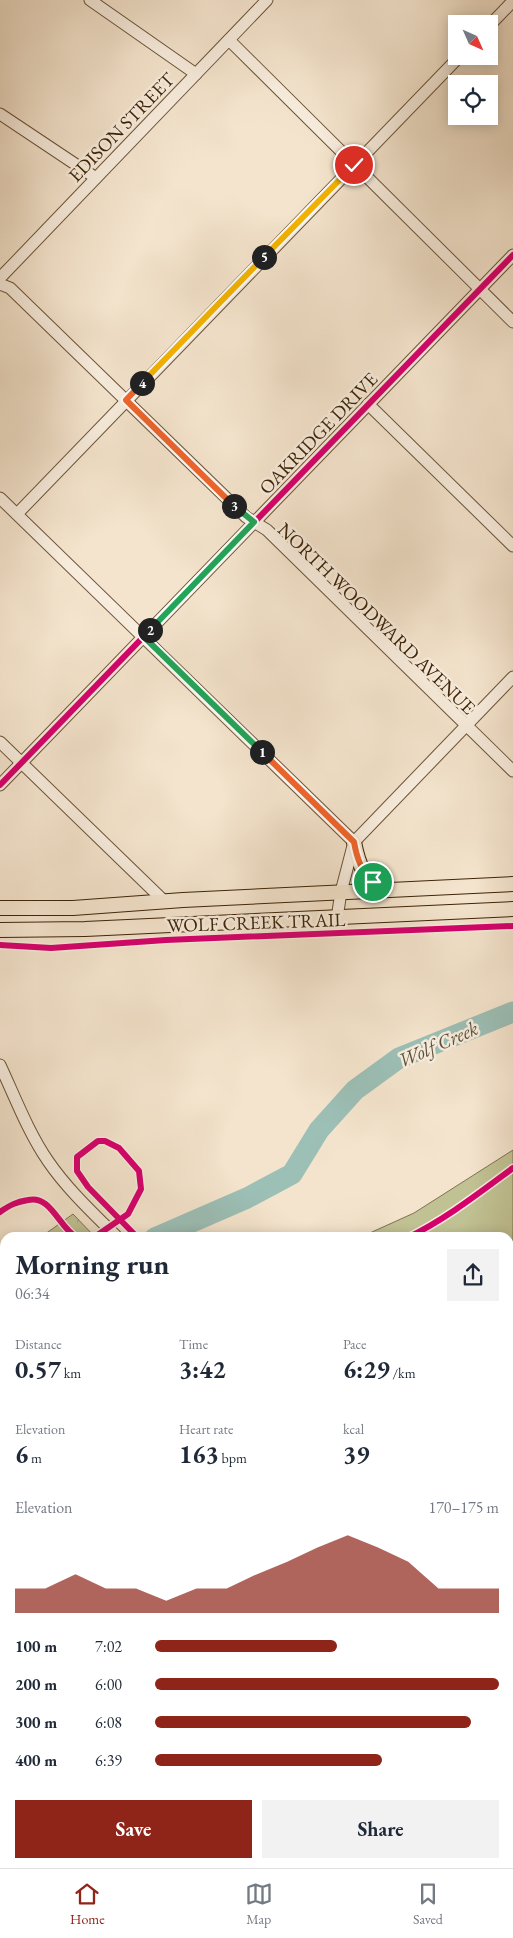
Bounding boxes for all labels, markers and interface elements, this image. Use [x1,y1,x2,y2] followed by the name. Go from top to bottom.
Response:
[448,15,498,65] north arrow
[448,15,498,125] map controls
[63,67,180,187] street label: EDISON STREET
[448,75,498,125] button: locate
[333,144,375,186] pin
[340,151,368,179] icon: check
[252,244,276,270] pin: 5
[261,248,268,266] text: 5
[254,367,383,500] street label: OAKRIDGE DRIVE
[130,370,154,396] pin: 4
[139,374,146,392] text: 4
[222,494,246,518] pin: 3
[231,497,238,515] text: 3
[272,517,481,720] street label: NORTH WOODWARD AVENUE
[138,618,162,642] pin: 2
[147,621,154,639] text: 2
[250,740,274,764] pin: 1
[259,743,266,761] text: 1
[352,861,394,903] pin
[359,868,387,896] icon: arrive
[166,907,346,938] street label: WOLF CREEK TRAIL
[394,1015,482,1073] water label: Wolf Creek
[15,1246,169,1282] text: Morning run
[447,1249,499,1301] button: share
[15,1283,50,1304] text: 06:34
[15,1335,62,1353] text: Distance
[179,1335,208,1353] text: Time
[343,1335,367,1353] text: Pace
[15,1353,61,1385] text: 0.57
[179,1353,226,1385] text: 3:42
[343,1353,390,1385] text: 6:29
[61,1364,81,1382] text: km
[390,1364,416,1382] text: /km
[15,1420,65,1438] text: Elevation
[179,1420,233,1438] text: Heart rate
[343,1420,364,1438] text: kcal
[15,1438,28,1470] text: 6
[179,1438,219,1470] text: 163
[343,1438,369,1470] text: 39
[28,1449,42,1467] text: m
[219,1449,247,1467] text: bpm
[15,1497,73,1518] text: Elevation
[428,1497,499,1518] text: 170–175 m
[15,1636,57,1657] text: 100 m
[95,1636,122,1657] text: 7:02
[15,1674,57,1695] text: 200 m
[95,1674,122,1695] text: 6:00
[15,1712,57,1733] text: 300 m
[95,1712,122,1733] text: 6:08
[15,1750,57,1771] text: 400 m
[95,1750,122,1771] text: 6:39
[15,1800,252,1858] button: Save
[262,1800,499,1858] button: Share
[70,1880,105,1928] tab: Home
[245,1880,273,1928] tab: Map
[413,1880,443,1928] tab: Saved

